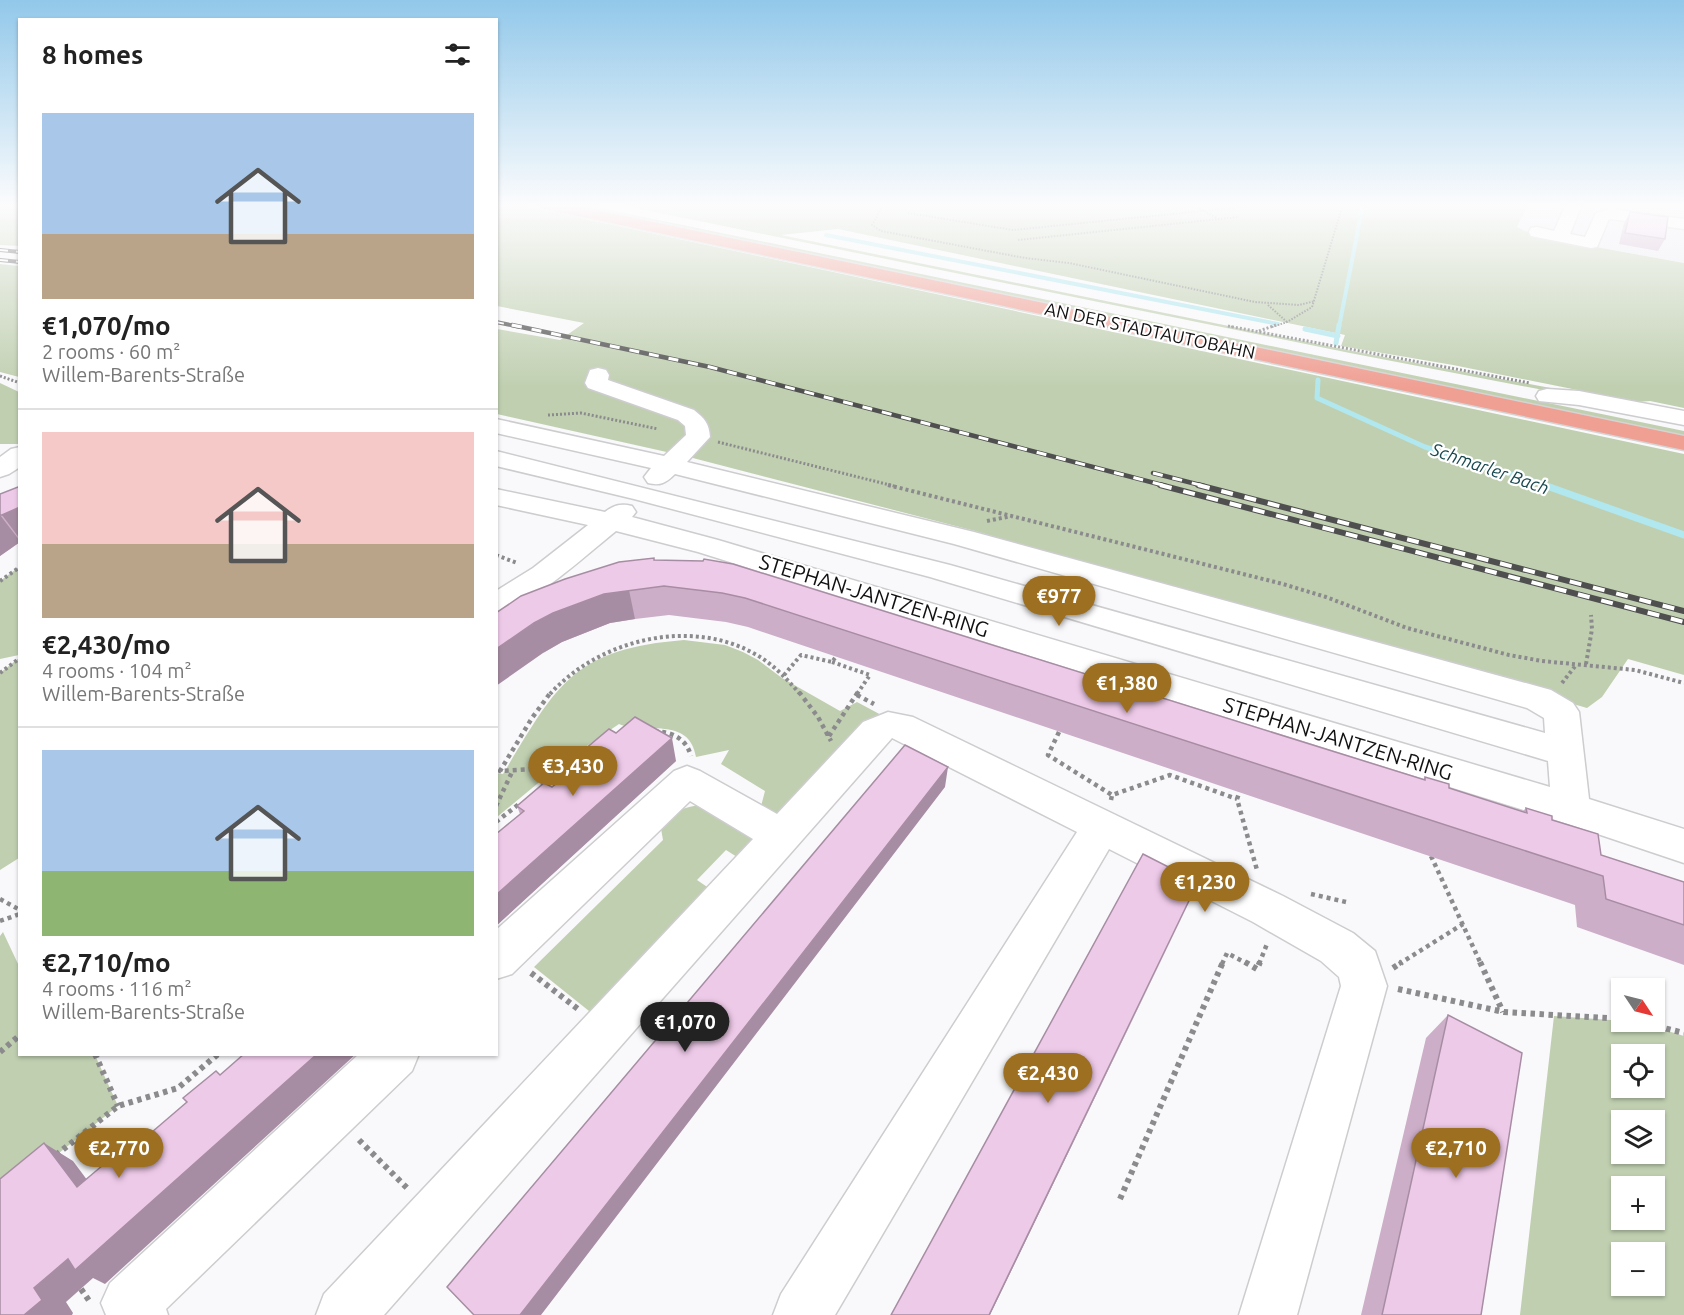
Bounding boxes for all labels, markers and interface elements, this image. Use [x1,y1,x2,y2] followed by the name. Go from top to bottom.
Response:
[441,38,474,71] icon: filters
[42,40,143,69] text: 8 homes
[204,152,312,260] icon: home
[1043,298,1257,362] street label: AN DER STADTAUTOBAHN
[42,311,171,340] text: €1,070/mo
[42,340,180,363] text: 2 rooms · 60 m²
[42,363,245,386] text: Willem-Barents-Straße
[1428,438,1552,498] water label: Schmarler Bach
[204,471,312,579] icon: home
[757,549,992,641] street label: STEPHAN-JANTZEN-RING
[1023,576,1095,627] pin: €977
[1036,584,1082,607] text: €977
[42,630,171,659] text: €2,430/mo
[42,659,192,682] text: 4 rooms · 104 m²
[1078,663,1176,714] pin: €1,380
[1096,671,1158,694] text: €1,380
[42,682,245,705] text: Willem-Barents-Straße
[1221,692,1456,784] street label: STEPHAN-JANTZEN-RING
[524,746,622,797] pin: €3,430
[542,754,604,777] text: €3,430
[204,789,312,897] icon: home
[1156,862,1254,913] pin: €1,230
[1174,870,1236,893] text: €1,230
[42,948,171,977] text: €2,710/mo
[42,977,192,1000] text: 4 rooms · 116 m²
[1611,978,1665,1032] north arrow
[1611,978,1665,1296] map controls
[42,1000,245,1023] text: Willem-Barents-Straße
[636,1002,734,1053] pin: €1,070
[654,1010,716,1033] text: €1,070
[1611,1044,1665,1098] button: locate
[999,1053,1097,1104] pin: €2,430
[1017,1061,1079,1084] text: €2,430
[1611,1110,1665,1164] button: layers
[70,1128,168,1179] pin: €2,770
[1407,1128,1505,1179] pin: €2,710
[88,1136,150,1159] text: €2,770
[1425,1136,1487,1159] text: €2,710
[1611,1176,1665,1230] button: +
[1611,1242,1665,1296] button: −

